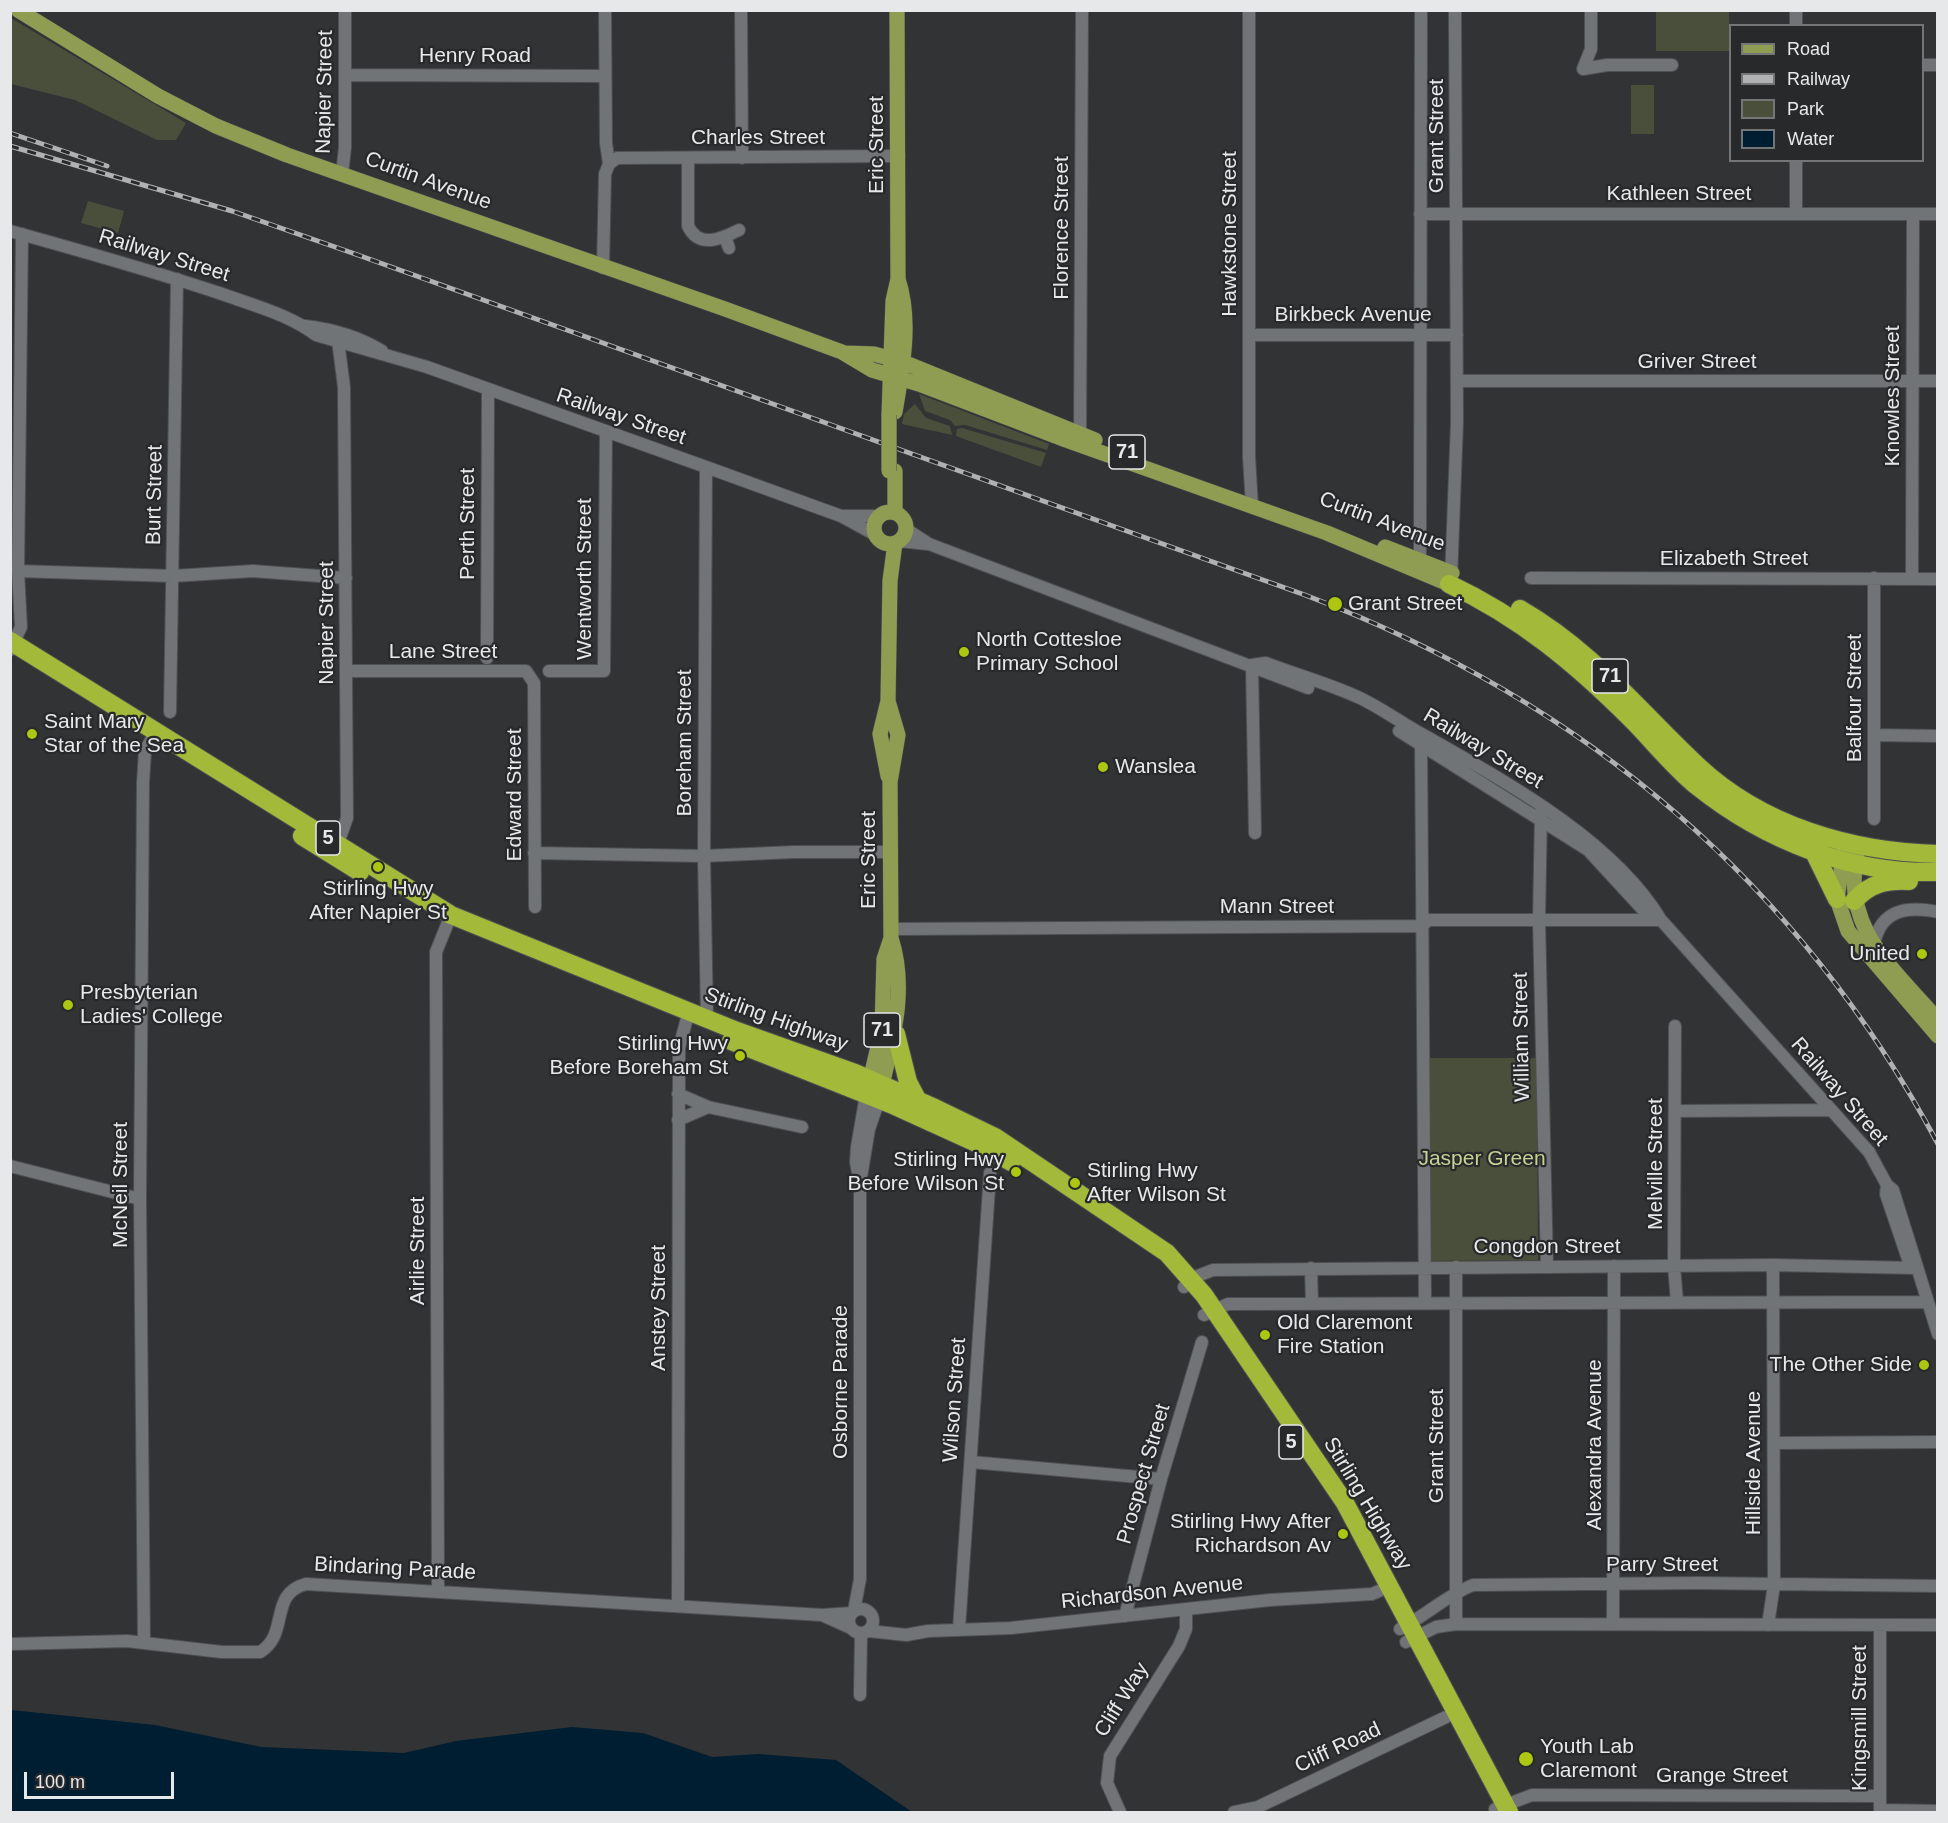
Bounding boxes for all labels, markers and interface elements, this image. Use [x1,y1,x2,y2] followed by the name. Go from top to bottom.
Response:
[1729,24,1924,162] legend
[311,30,339,154] street label: Napier Street
[1787,39,1830,59] text: Road
[419,43,531,69] street label: Henry Road
[1787,69,1850,89] text: Railway
[1424,79,1450,193] street label: Grant Street
[864,96,890,194] street label: Eric Street
[1787,99,1824,119] text: Park
[691,125,825,151] street label: Charles Street
[1787,129,1834,149] text: Water
[361,146,495,216] street label: Curtin Avenue
[1217,151,1243,317] street label: Hawkstone Street
[1049,156,1075,300] street label: Florence Street
[1607,181,1751,207] street label: Kathleen Street
[96,224,232,288] street label: Railway Street
[1274,302,1432,328] street label: Birkbeck Avenue
[1880,325,1906,467] street label: Knowles Street
[1637,349,1757,375] street label: Griver Street
[553,383,689,451] street label: Railway Street
[1109,435,1145,469] road number: 71
[142,445,168,545] street label: Burt Street
[455,468,481,580] street label: Perth Street
[1316,486,1448,558] street label: Curtin Avenue
[572,498,598,660] street label: Wentworth Street
[1660,546,1808,572] street label: Elizabeth Street
[314,561,340,685] street label: Napier Street
[1348,591,1462,617] place label: Grant Street
[1326,595,1344,613] marker: Grant Street
[976,627,1122,677] place label: North Cottesloe Primary School
[1842,634,1868,762] street label: Balfour Street
[389,639,497,665] street label: Lane Street
[957,645,971,659] marker: North Cottesloe Primary School
[1592,659,1628,693] road number: 71
[672,669,698,817] street label: Boreham Street
[1418,703,1548,795] street label: Railway Street
[44,709,184,759] place label: Saint Mary Star of the Sea
[25,727,39,741] marker: Saint Mary Star of the Sea
[502,728,528,862] street label: Edward Street
[1115,754,1196,780] place label: Wanslea
[1096,760,1110,774] marker: Wanslea
[856,811,882,909] street label: Eric Street
[316,821,340,855] road number: 5
[371,860,385,874] marker: Stirling Hwy After Napier St
[309,876,447,926] place label: Stirling Hwy After Napier St
[1220,894,1334,920] street label: Mann Street
[1849,941,1910,967] place label: United
[1915,947,1929,961] marker: United
[1508,972,1536,1102] street label: William Street
[80,980,223,1030] place label: Presbyterian Ladies' College
[701,982,851,1058] street label: Stirling Highway
[61,998,75,1012] marker: Presbyterian Ladies' College
[864,1013,900,1047] road number: 71
[549,1031,728,1081] place label: Stirling Hwy Before Boreham St
[1785,1033,1893,1151] street label: Railway Street
[733,1049,747,1063] marker: Stirling Hwy Before Boreham St
[1643,1098,1669,1230] street label: Melville Street
[108,1122,134,1248] street label: McNeil Street
[1418,1146,1546,1172] park label: Jasper Green
[848,1147,1004,1197] place label: Stirling Hwy Before Wilson St
[1087,1158,1226,1208] place label: Stirling Hwy After Wilson St
[1009,1165,1023,1179] marker: Stirling Hwy Before Wilson St
[1068,1176,1082,1190] marker: Stirling Hwy After Wilson St
[405,1197,431,1305] street label: Airlie Street
[1473,1234,1621,1260] street label: Congdon Street
[646,1245,672,1371] street label: Anstey Street
[828,1305,854,1459] street label: Osborne Parade
[1277,1310,1412,1360] place label: Old Claremont Fire Station
[1258,1328,1272,1342] marker: Old Claremont Fire Station
[938,1337,972,1463] street label: Wilson Street
[1770,1352,1912,1378] place label: The Other Side
[1917,1358,1931,1372] marker: The Other Side
[1582,1359,1608,1531] street label: Alexandra Avenue
[1424,1389,1450,1503] street label: Grant Street
[1741,1391,1767,1535] street label: Hillside Avenue
[1112,1401,1176,1547] street label: Prospect Street
[1279,1425,1303,1459] road number: 5
[1317,1433,1417,1575] street label: Stirling Highway
[1170,1509,1331,1559] place label: Stirling Hwy After Richardson Av
[1336,1527,1350,1541] marker: Stirling Hwy After Richardson Av
[313,1552,477,1586] street label: Bindaring Parade
[1606,1552,1718,1578] street label: Parry Street
[1060,1571,1244,1615] street label: Richardson Avenue
[1847,1645,1873,1791] street label: Kingsmill Street
[1089,1658,1155,1742] street label: Cliff Way
[1291,1717,1385,1779] street label: Cliff Road
[1540,1734,1637,1784] place label: Youth Lab Claremont
[1517,1750,1535,1768] marker: Youth Lab Claremont
[27,1760,177,1798] scale bar
[1656,1763,1788,1789] street label: Grange Street
[35,1772,85,1792] text: 100 m

